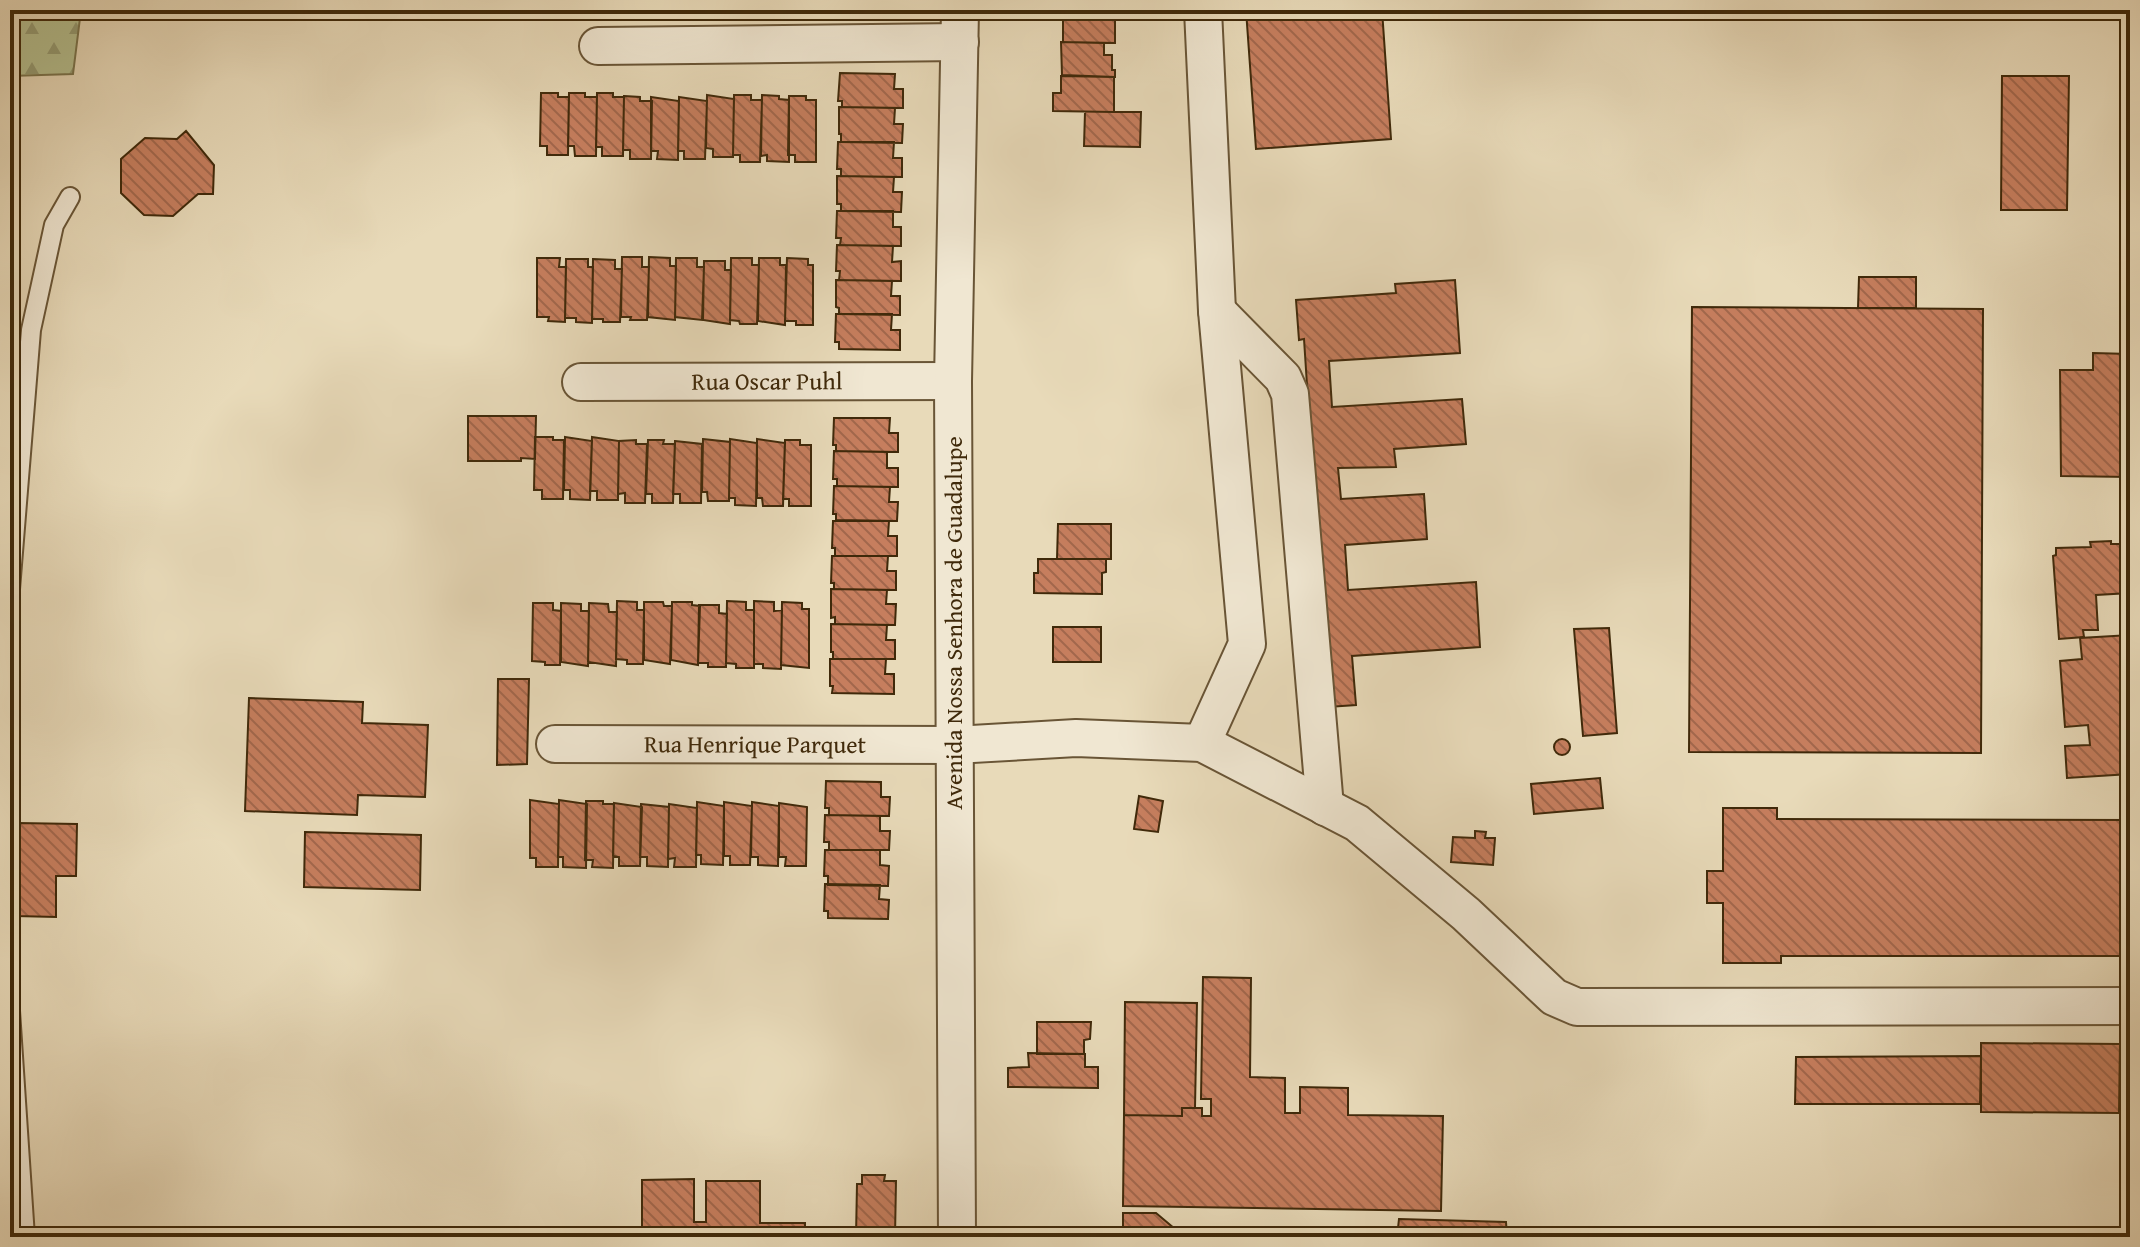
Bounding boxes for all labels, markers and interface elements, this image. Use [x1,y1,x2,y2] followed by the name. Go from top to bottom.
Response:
[692,363,843,399] street label: Rua Oscar Puhl
[936,436,971,810] street label: Avenida Nossa Senhora de Guadalupe
[644,726,867,762] street label: Rua Henrique Parquet

